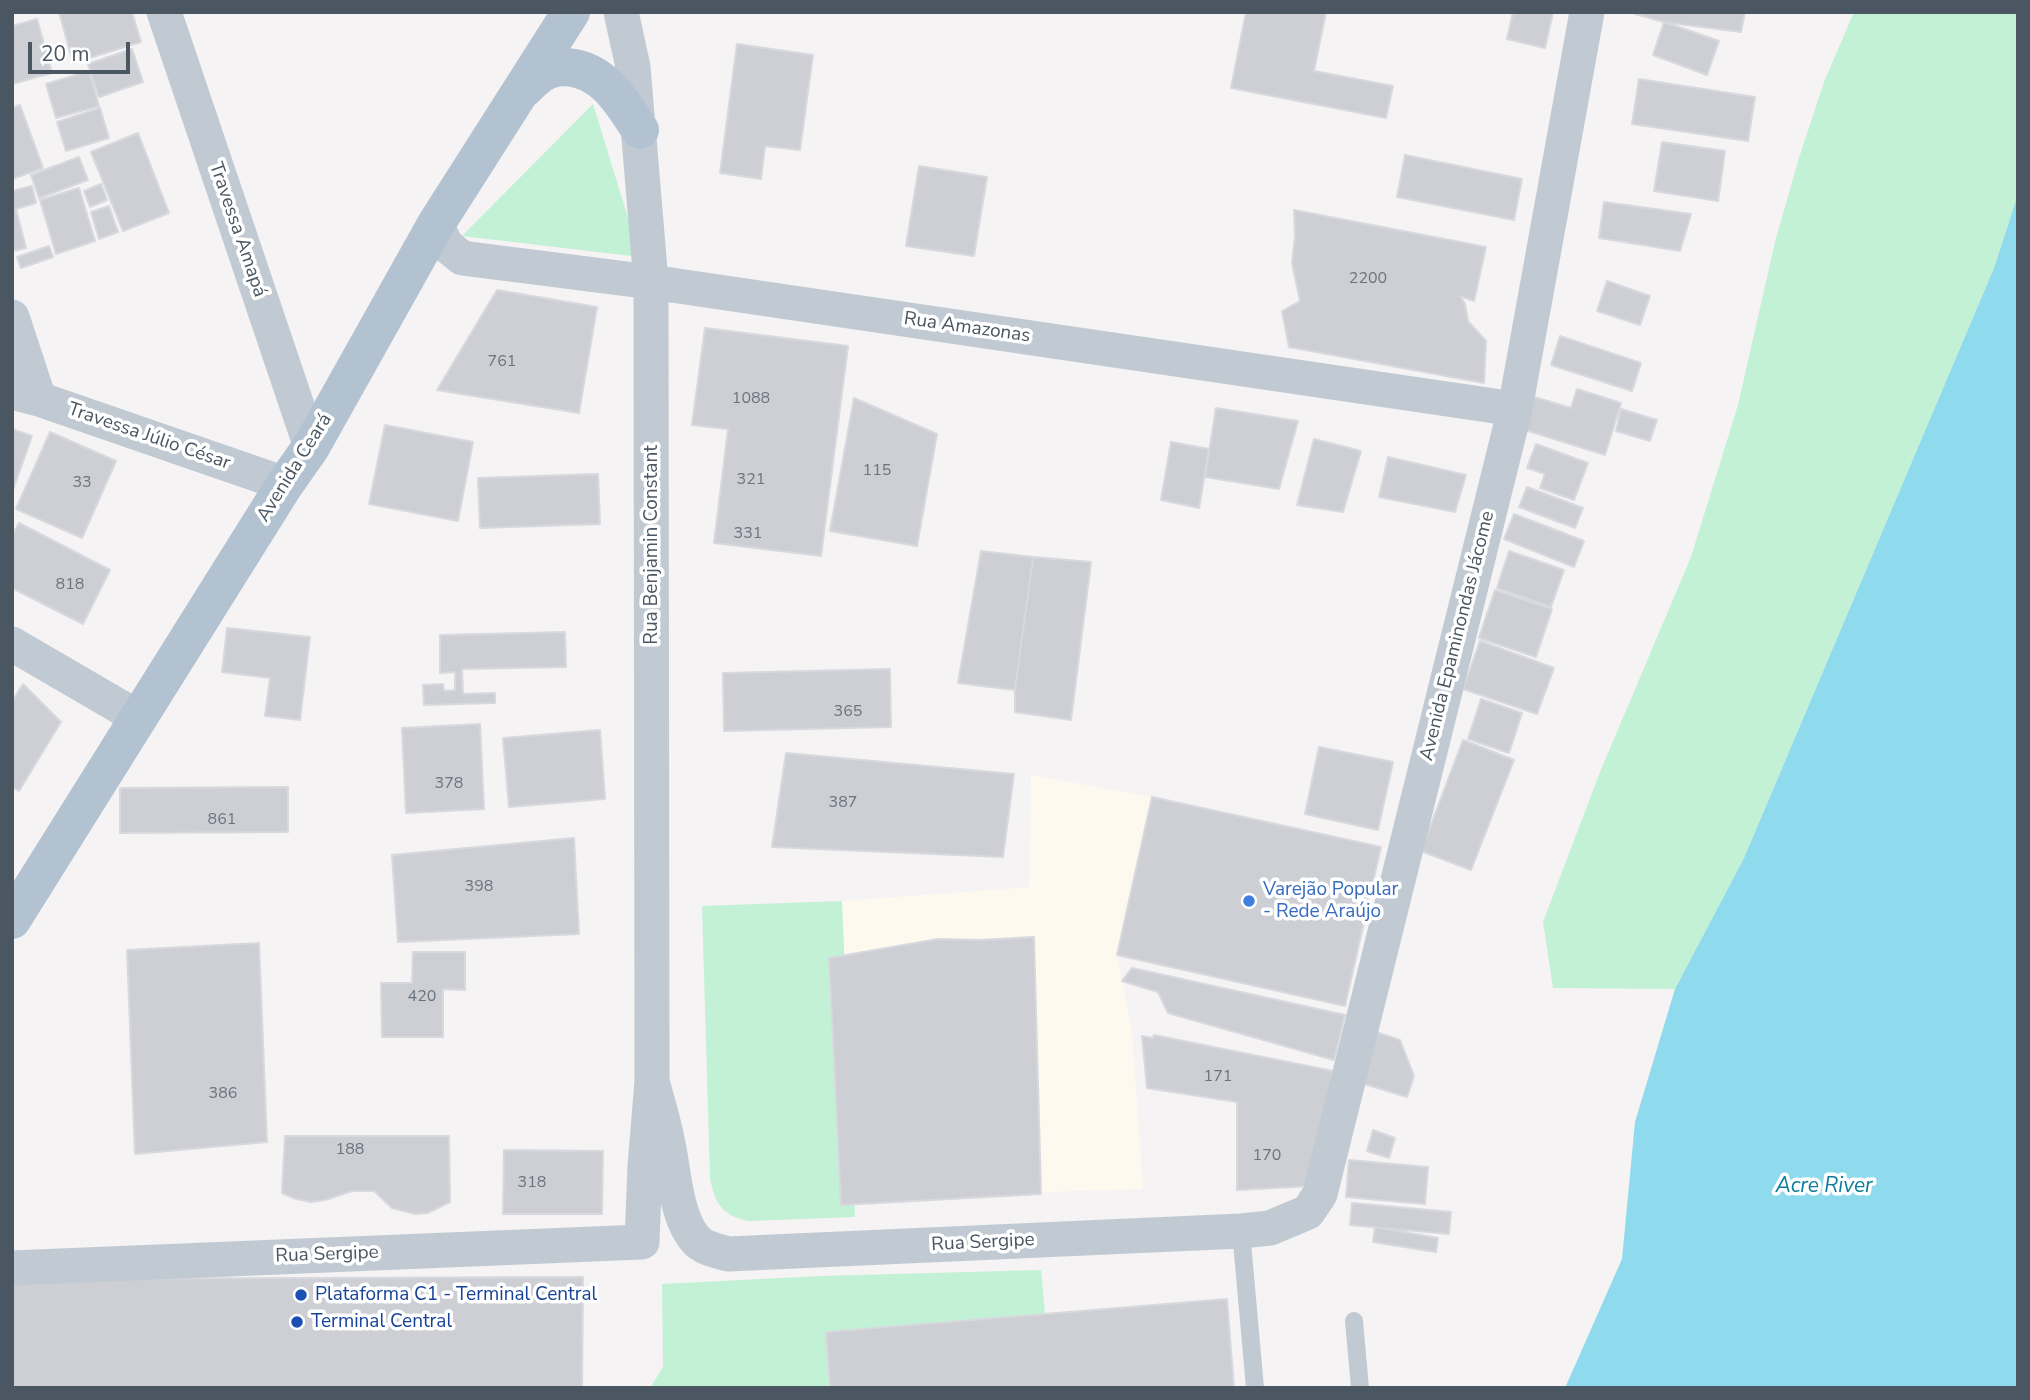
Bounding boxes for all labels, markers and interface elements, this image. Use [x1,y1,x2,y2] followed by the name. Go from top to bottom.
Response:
[32,28,133,72] scale bar
[41,40,90,68] text: 20 m
[203,160,271,300] street label: Travessa Amapá
[1349,269,1387,289] house number: 2200
[902,308,1032,348] street label: Rua Amazonas
[488,352,516,372] house number: 761
[732,389,770,409] house number: 1088
[65,399,233,475] street label: Travessa Júlio César
[253,410,337,526] street label: Avenida Ceará
[641,445,663,645] street label: Rua Benjamin Constant
[863,461,891,481] house number: 115
[737,470,765,490] house number: 321
[72,473,92,493] house number: 33
[1416,509,1500,763] street label: Avenida Epaminondas Jácome
[734,524,762,544] house number: 331
[56,575,84,595] house number: 818
[834,702,862,722] house number: 365
[435,774,463,794] house number: 378
[829,793,857,813] house number: 387
[208,810,236,830] house number: 861
[465,877,493,897] house number: 398
[1263,879,1398,923] place label: Varejão Popular - Rede Araújo
[1241,893,1257,909] marker: Varejão Popular - Rede Araújo
[408,987,436,1007] house number: 420
[1204,1067,1232,1087] house number: 171
[209,1084,237,1104] house number: 386
[336,1140,364,1160] house number: 188
[1253,1146,1281,1166] house number: 170
[518,1173,546,1193] house number: 318
[1775,1174,1873,1200] water label: Acre River
[931,1229,1035,1257] street label: Rua Sergipe
[275,1242,379,1268] street label: Rua Sergipe
[315,1284,597,1306] place label: Plataforma C1 - Terminal Central
[293,1287,309,1303] marker: Plataforma C1 - Terminal Central
[311,1311,452,1333] place label: Terminal Central
[289,1314,305,1330] marker: Terminal Central

